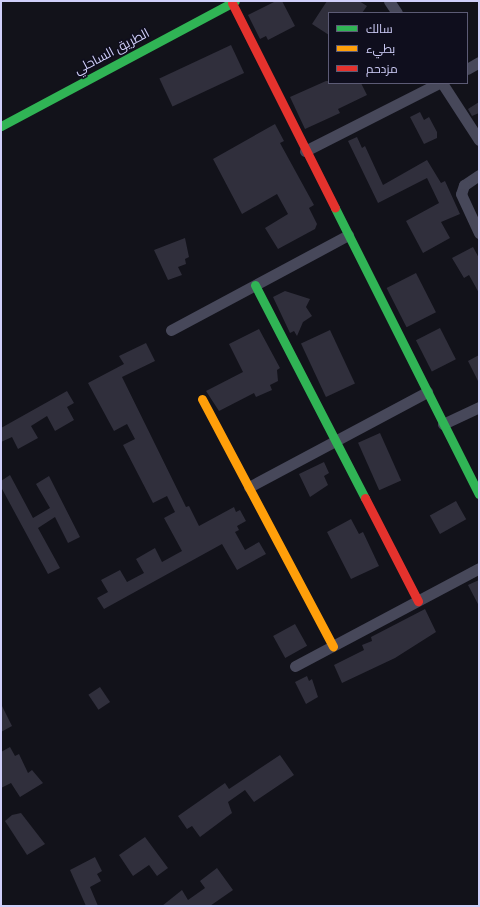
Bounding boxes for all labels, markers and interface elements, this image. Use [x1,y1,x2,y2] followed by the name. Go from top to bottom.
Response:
[328,12,468,84] legend
[366,22,393,36] text: سالك
[72,26,152,78] street label: الطريق الساحلي
[366,42,395,56] text: بطيء
[366,62,398,76] text: مزدحم

